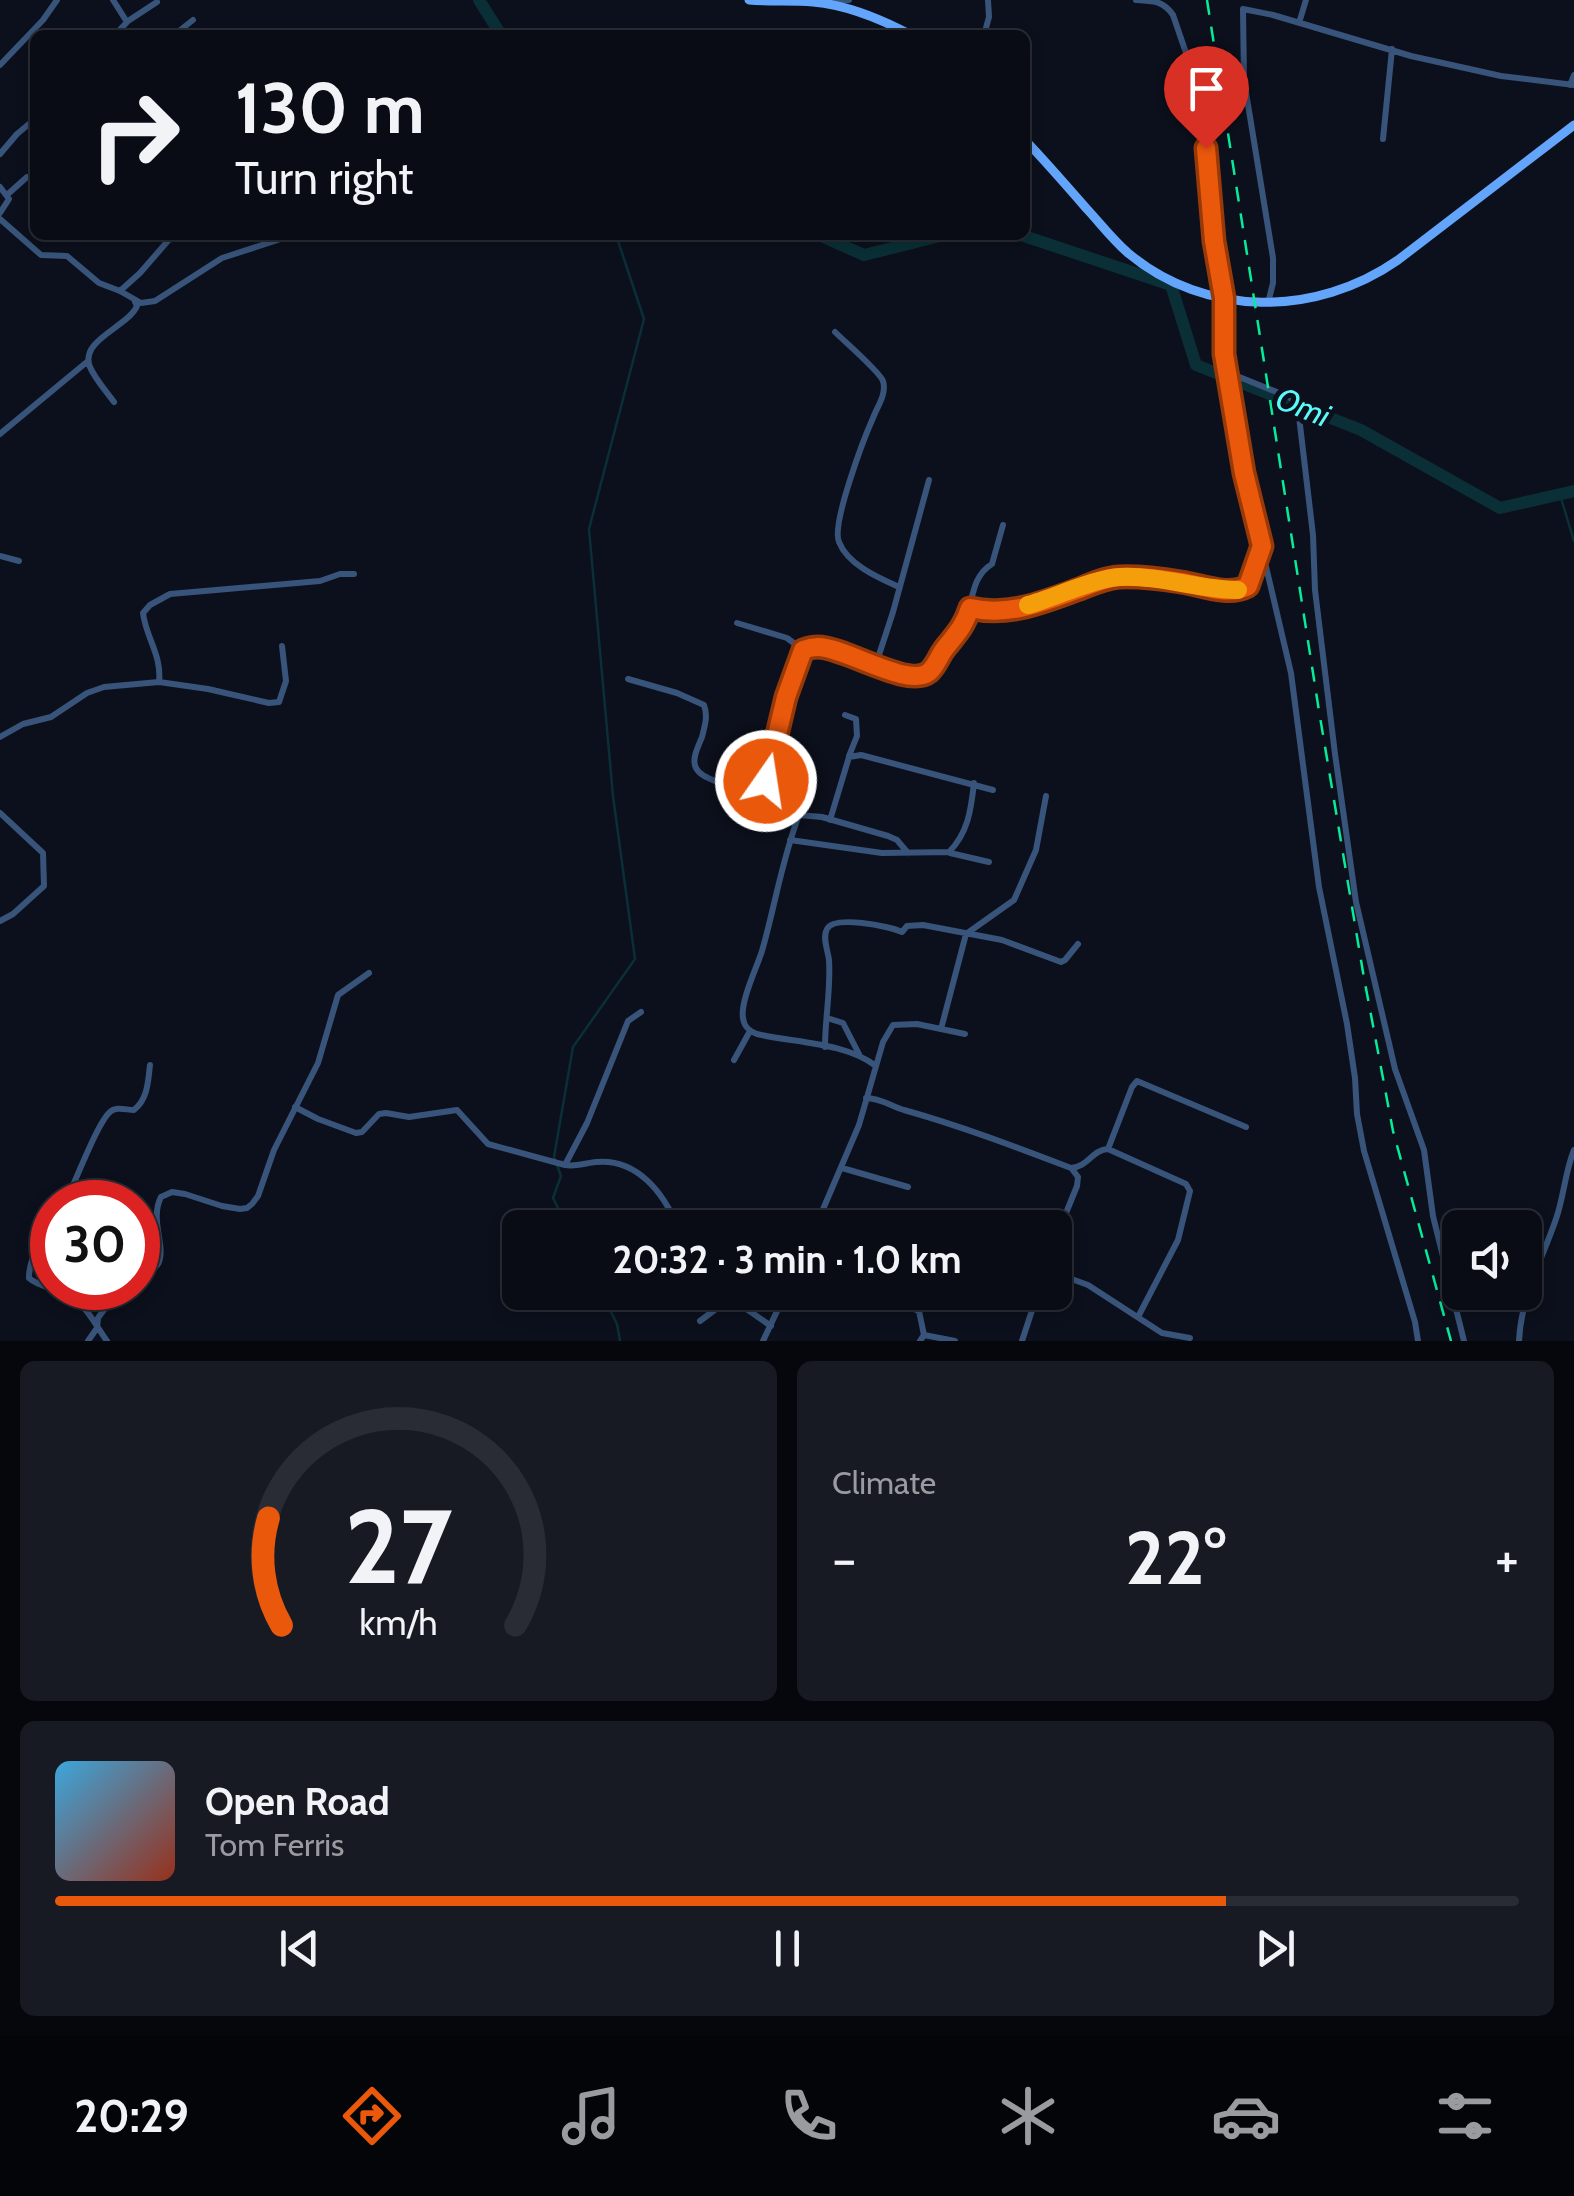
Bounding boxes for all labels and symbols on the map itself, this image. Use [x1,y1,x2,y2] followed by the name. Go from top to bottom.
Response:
[1164,46,1249,149] pin
[1270,378,1337,435] water label: Omi
[714,729,818,833] position arrow
[30,1180,160,1310] speed limit sign: 30

